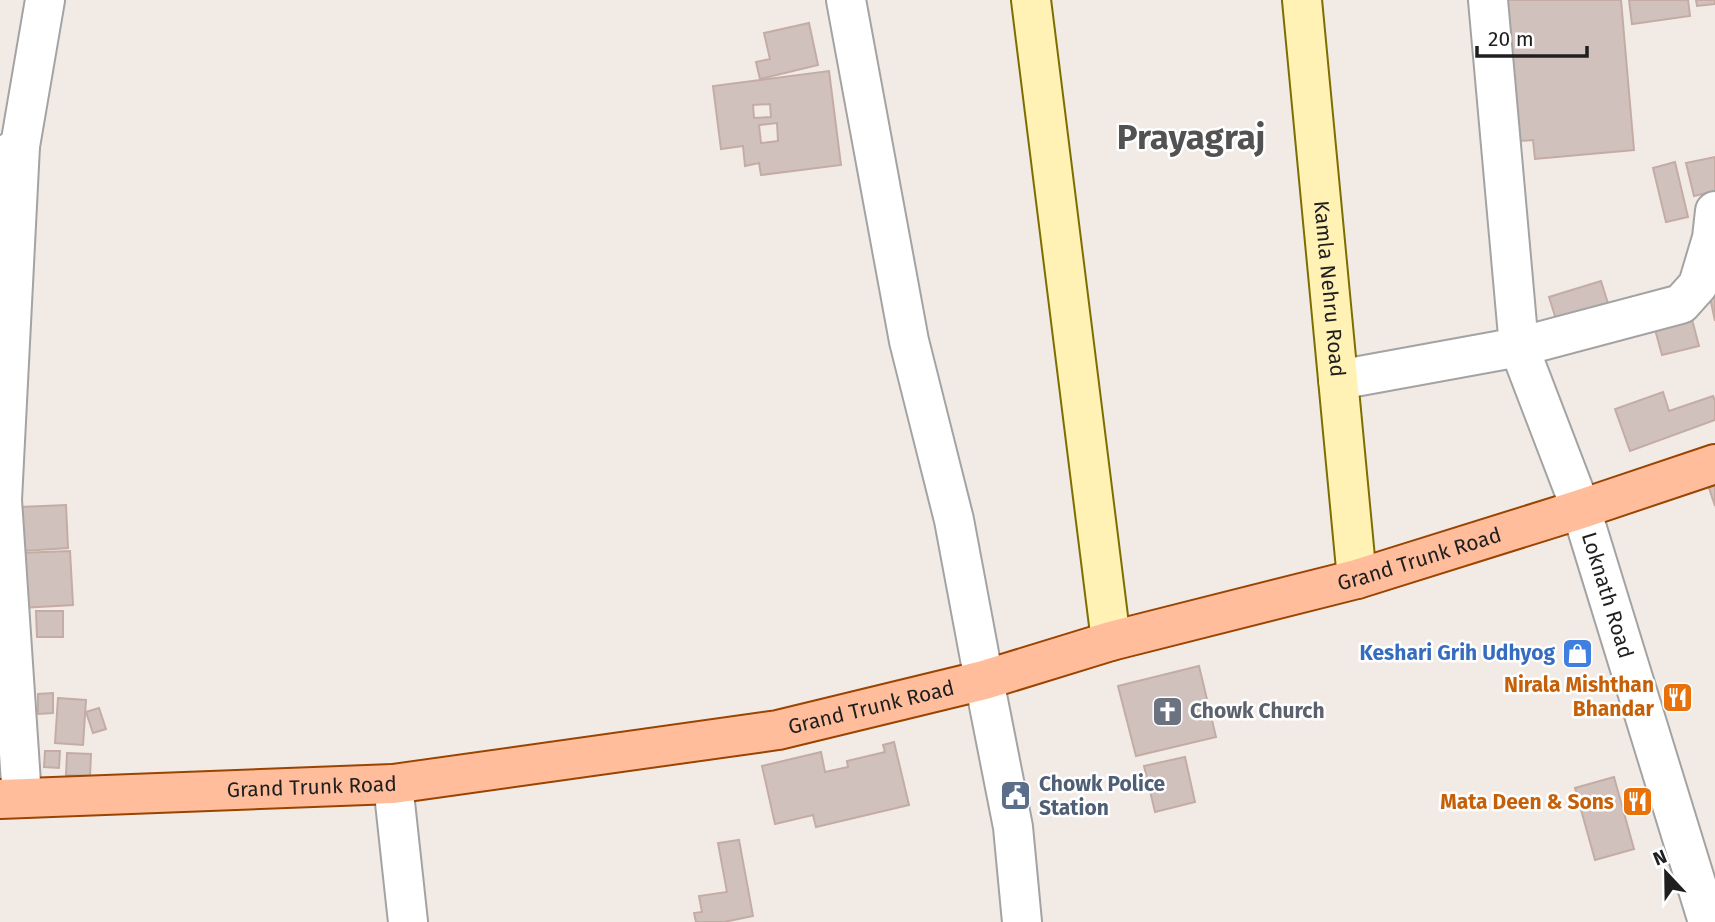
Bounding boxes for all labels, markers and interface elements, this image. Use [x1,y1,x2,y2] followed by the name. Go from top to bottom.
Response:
[1477,14,1587,58] scale bar
[1488,26,1534,52] text: 20 m
[1117,116,1265,158] district label: Prayagraj
[1308,199,1351,378] street label: Kamla Nehru Road
[1335,522,1505,596] street label: Grand Trunk Road
[1576,529,1639,661] street label: Loknath Road
[1561,636,1595,670] shop icon: Keshari Grih Udhyog
[1360,640,1555,666] place label: Keshari Grih Udhyog
[1504,672,1655,722] place label: Nirala Mishthan Bhandar
[785,675,957,740] street label: Grand Trunk Road
[1660,680,1694,714] restaurant icon: Nirala Mishthan Bhandar
[1150,694,1184,728] church icon: Chowk Church
[1190,698,1325,724] place label: Chowk Church
[226,771,397,803] street label: Grand Trunk Road
[1039,771,1166,821] place label: Chowk Police Station
[999,779,1033,813] public building icon: Chowk Police Station
[1620,785,1654,819] restaurant icon: Mata Deen & Sons
[1440,789,1614,815] place label: Mata Deen & Sons
[1631,838,1701,908] north arrow
[1650,845,1670,871] text: N

